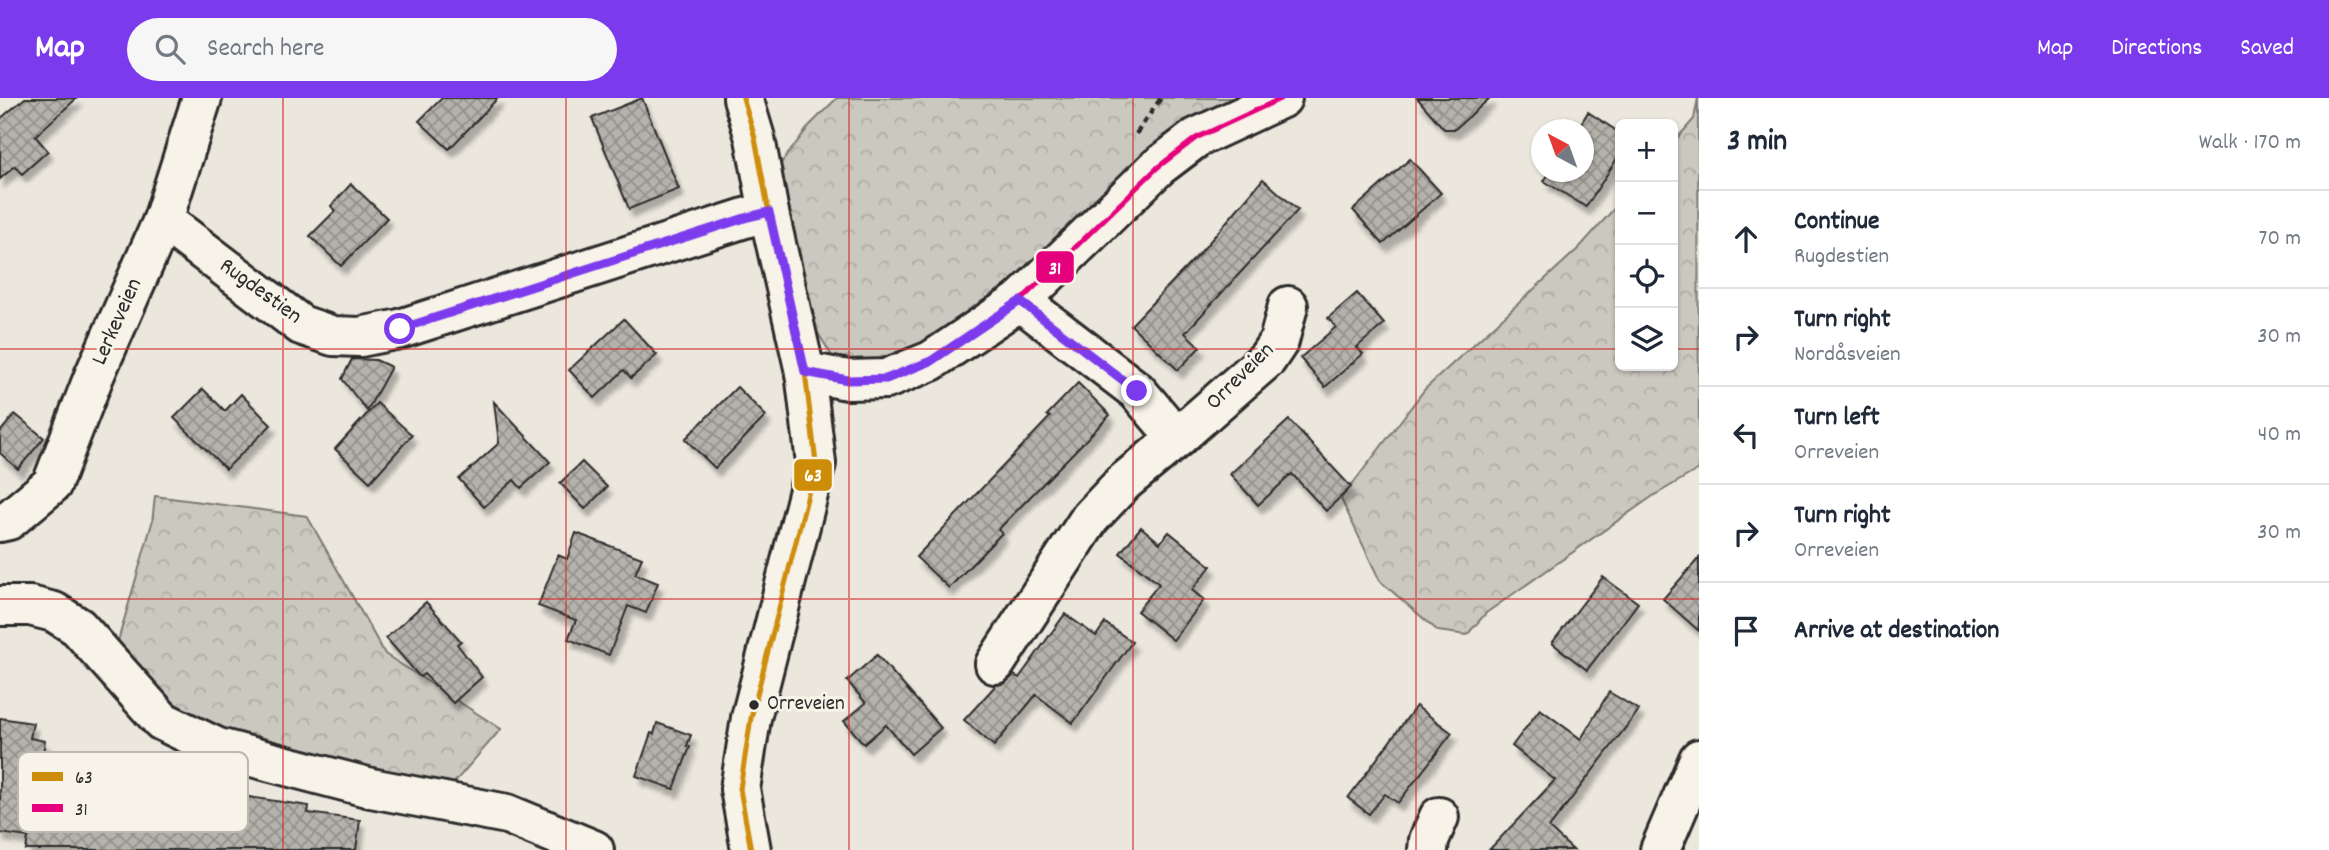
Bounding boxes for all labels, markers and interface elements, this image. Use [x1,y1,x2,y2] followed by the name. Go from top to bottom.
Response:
[127,18,617,81] search box
[35,26,85,73] text: Map
[151,30,189,68] icon: search
[207,31,325,68] text: Search here
[2037,32,2073,66] text: Map
[2111,32,2202,66] text: Directions
[2240,32,2294,66] text: Saved
[1531,119,1594,182] north arrow
[1615,119,1678,371] map controls
[1615,119,1678,182] button: +
[1727,122,1787,165] text: 3 min
[2199,127,2301,160] text: Walk · 170 m
[1615,182,1678,245] button: −
[1794,204,1879,241] text: Continue
[1727,220,1765,258] icon: ahead
[2259,223,2301,256] text: 70 m
[1794,241,1889,274] text: Rugdestien
[1615,245,1678,308] button: locate
[1035,250,1075,284] line badge: 31
[212,251,308,333] street label: Rugdestien
[1049,257,1061,284] text: 31
[84,273,152,371] street label: Lerkeveien
[1794,302,1891,339] text: Turn right
[1615,308,1678,371] button: layers
[384,313,415,344] route start
[1727,318,1765,356] icon: right
[2257,321,2301,354] text: 30 m
[1199,335,1283,419] street label: Orreveien
[1794,339,1901,372] text: Nordåsveien
[1121,375,1152,406] route end
[1794,400,1880,437] text: Turn left
[1727,416,1765,454] icon: left
[2258,419,2301,452] text: 40 m
[1794,437,1879,470] text: Orreveien
[793,458,833,492] line badge: 63
[804,464,822,491] text: 63
[1794,498,1891,535] text: Turn right
[1727,514,1765,552] icon: right
[2257,517,2301,550] text: 30 m
[1794,535,1879,568] text: Orreveien
[1727,612,1765,650] icon: arrive
[1794,613,1999,650] text: Arrive at destination
[767,690,845,720] place label: Orreveien
[747,698,761,712] marker: Orreveien
[18,752,248,832] legend
[75,766,93,793] text: 63
[75,798,88,825] text: 31

